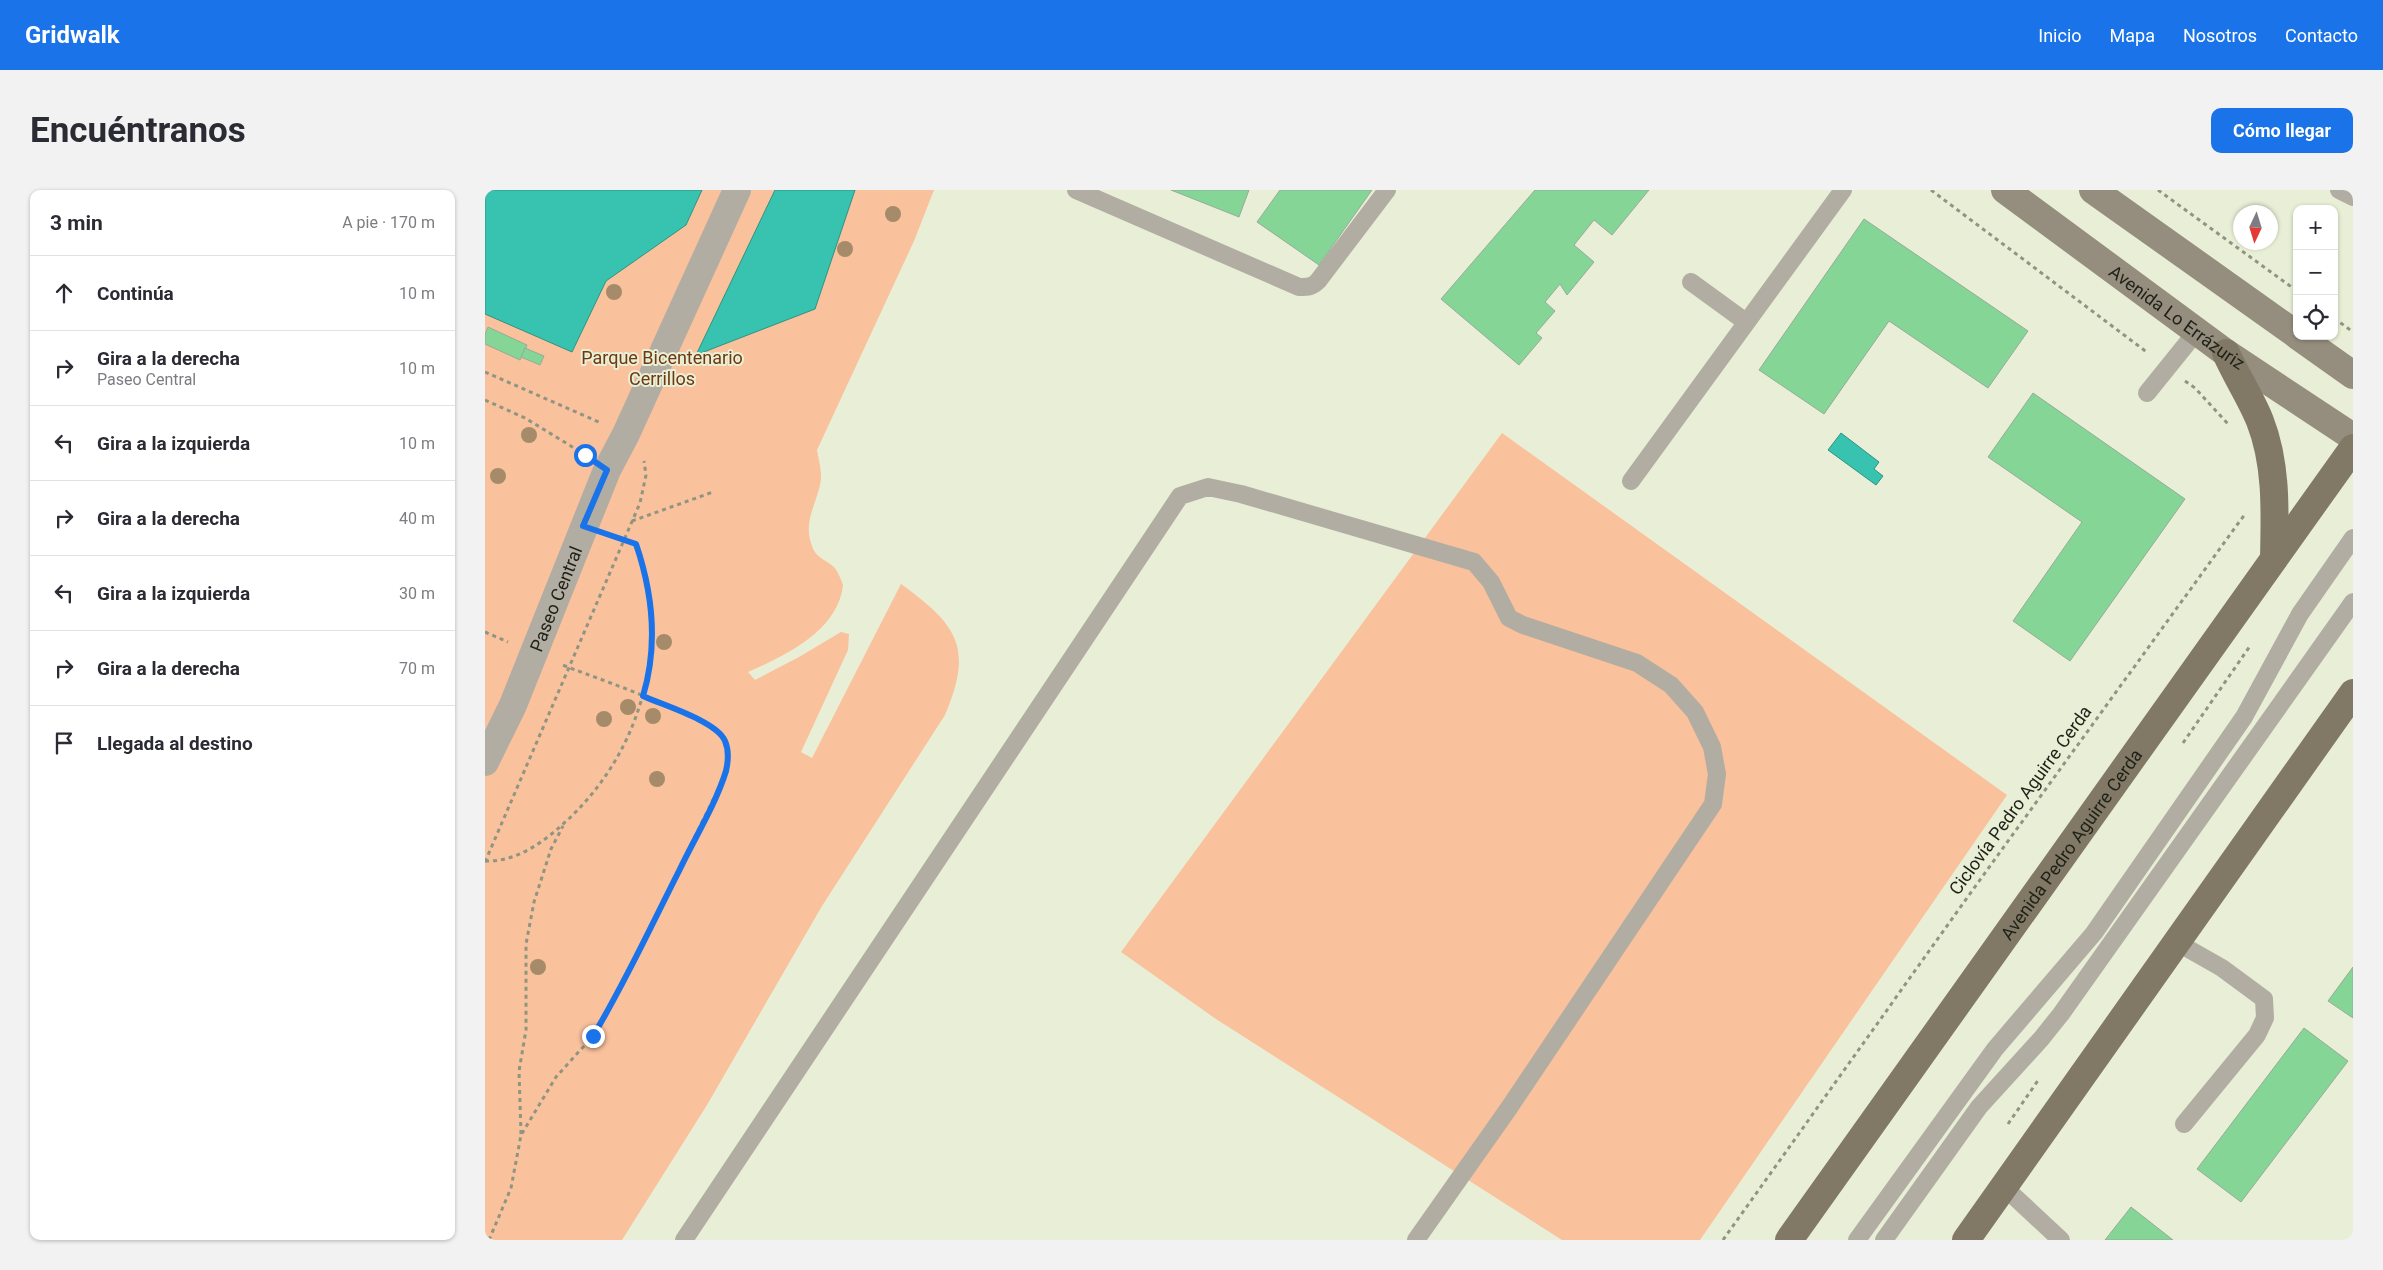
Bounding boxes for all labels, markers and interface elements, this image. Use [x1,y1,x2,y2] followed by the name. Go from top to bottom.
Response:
[25,21,120,49] text: Gridwalk
[2038,25,2082,46] text: Inicio
[2110,25,2155,46] text: Mapa
[2183,25,2257,46] text: Nosotros
[2285,25,2358,46] text: Contacto
[2211,108,2353,153] button: Cómo llegar
[30,110,246,151] text: Encuéntranos
[2233,205,2278,250] north arrow
[2293,205,2338,340] map controls
[2293,205,2338,250] button: +
[50,211,103,235] text: 3 min
[342,213,435,232] text: A pie · 170 m
[2293,250,2338,295] button: −
[2105,260,2249,373] street label: Avenida Lo Errázuriz
[50,279,78,307] icon: ahead
[97,282,174,305] text: Continúa
[399,284,435,303] text: 10 m
[2293,295,2338,340] button: locate
[97,347,240,370] text: Gira a la derecha
[581,347,743,389] park label: Parque Bicentenario Cerrillos
[50,354,78,382] icon: right
[399,359,435,378] text: 10 m
[97,370,196,389] text: Paseo Central
[50,429,78,457] icon: left
[97,432,250,455] text: Gira a la izquierda
[399,434,435,453] text: 10 m
[574,444,597,467] route start
[50,504,78,532] icon: right
[97,507,240,530] text: Gira a la derecha
[399,509,435,528] text: 40 m
[525,543,586,654] street label: Paseo Central
[50,579,78,607] icon: left
[97,582,250,605] text: Gira a la izquierda
[399,584,435,603] text: 30 m
[50,654,78,682] icon: right
[97,657,240,680] text: Gira a la derecha
[399,659,435,678] text: 70 m
[1944,701,2096,899] street label: Ciclovía Pedro Aguirre Cerda
[50,729,78,757] icon: arrive
[97,732,253,755] text: Llegada al destino
[1996,745,2146,944] street label: Avenida Pedro Aguirre Cerda
[582,1025,605,1048] route end

